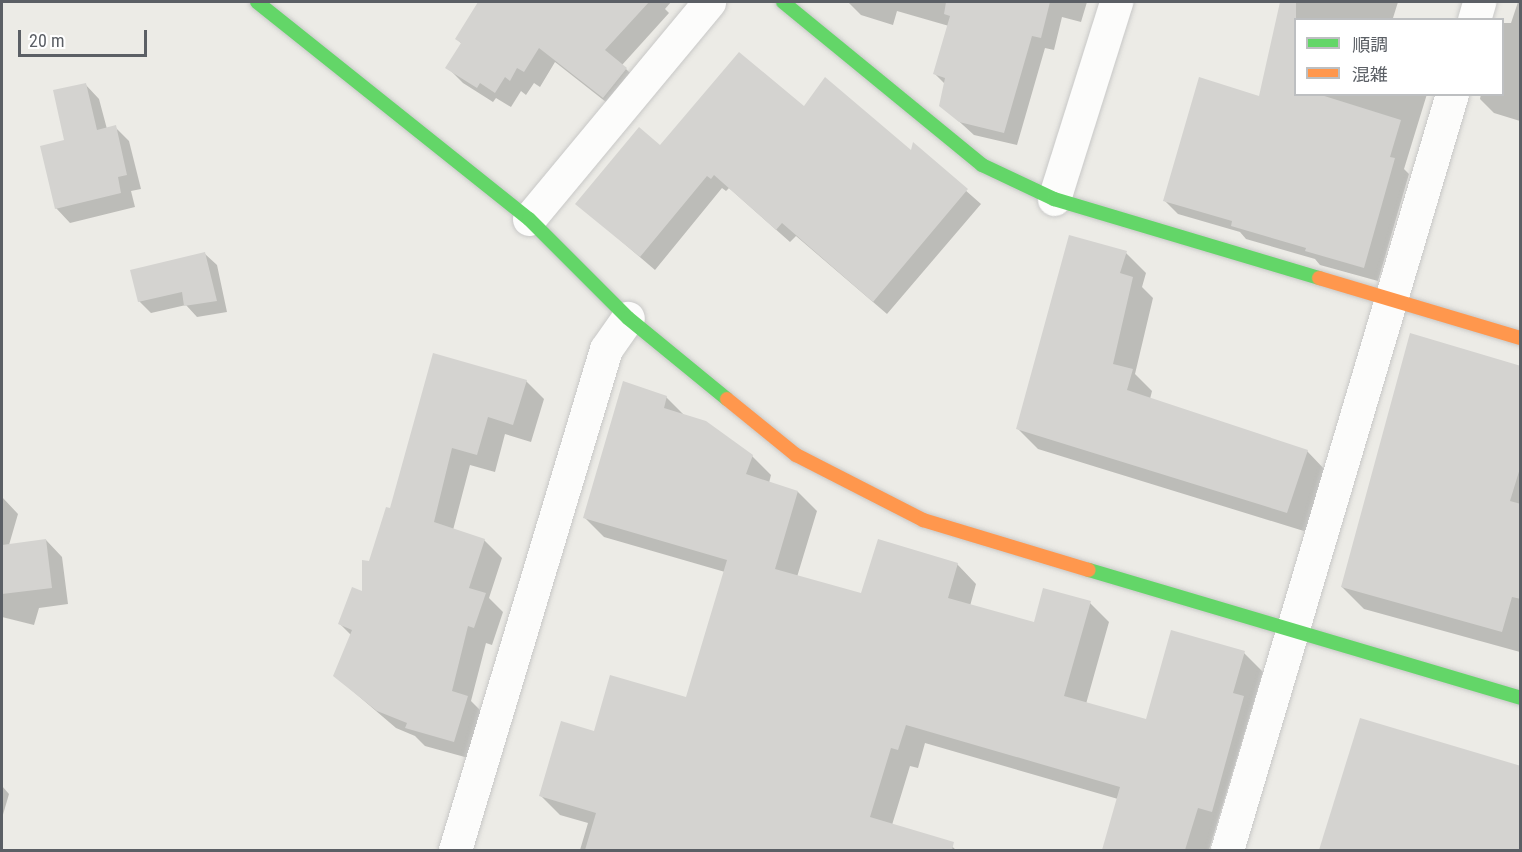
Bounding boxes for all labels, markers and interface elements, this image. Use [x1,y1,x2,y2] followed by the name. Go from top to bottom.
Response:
[21,18,150,56] scale bar
[1294,18,1504,96] legend
[29,30,64,51] text: 20 m
[1352,34,1388,55] text: 順調
[1352,64,1388,85] text: 混雑

